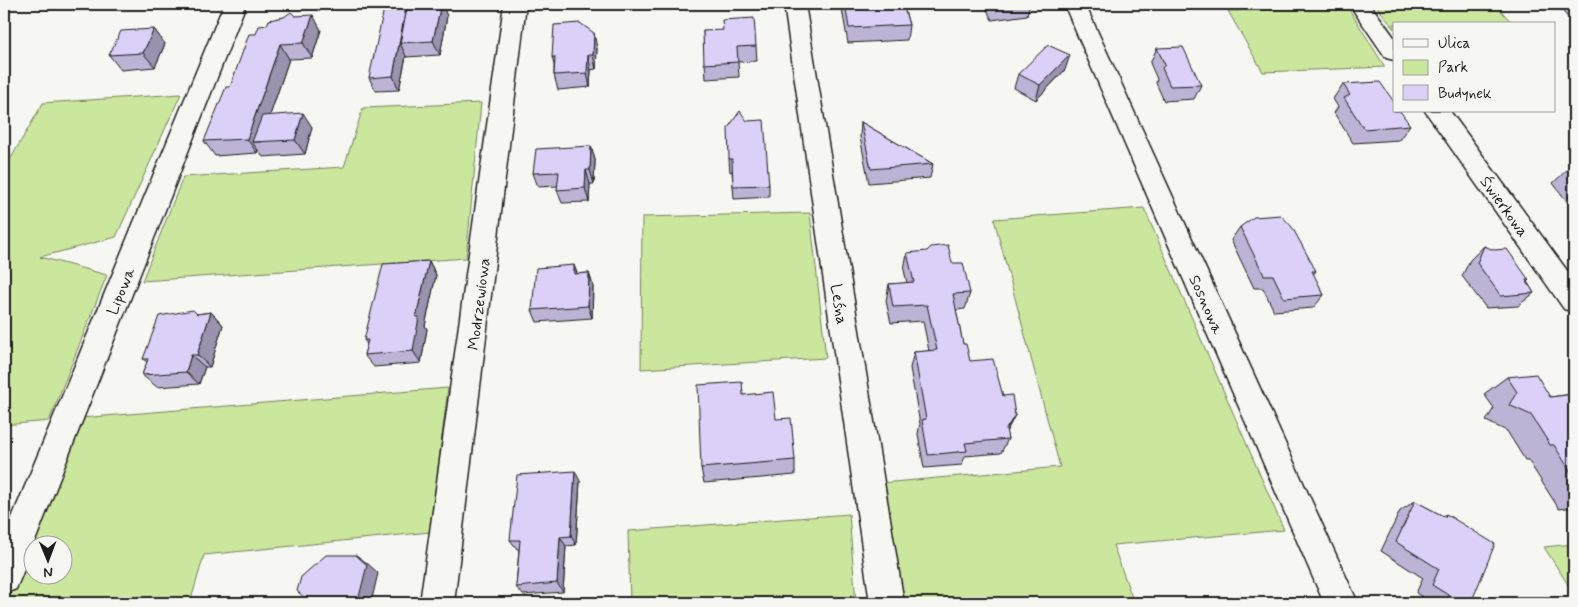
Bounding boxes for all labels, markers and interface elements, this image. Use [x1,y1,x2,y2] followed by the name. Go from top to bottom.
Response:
[1393,22,1556,112] legend
[1438,34,1471,54] text: Ulica
[1438,58,1468,78] text: Park
[1438,84,1492,104] text: Budynek
[1475,172,1533,242] street label: Świerkowa
[463,257,496,352] street label: Modrzewiowa
[102,264,140,318] street label: Lipowa
[1183,272,1228,338] street label: Sosnowa
[825,282,852,326] street label: Leśna
[22,534,72,584] north arrow
[43,563,53,581] text: N

